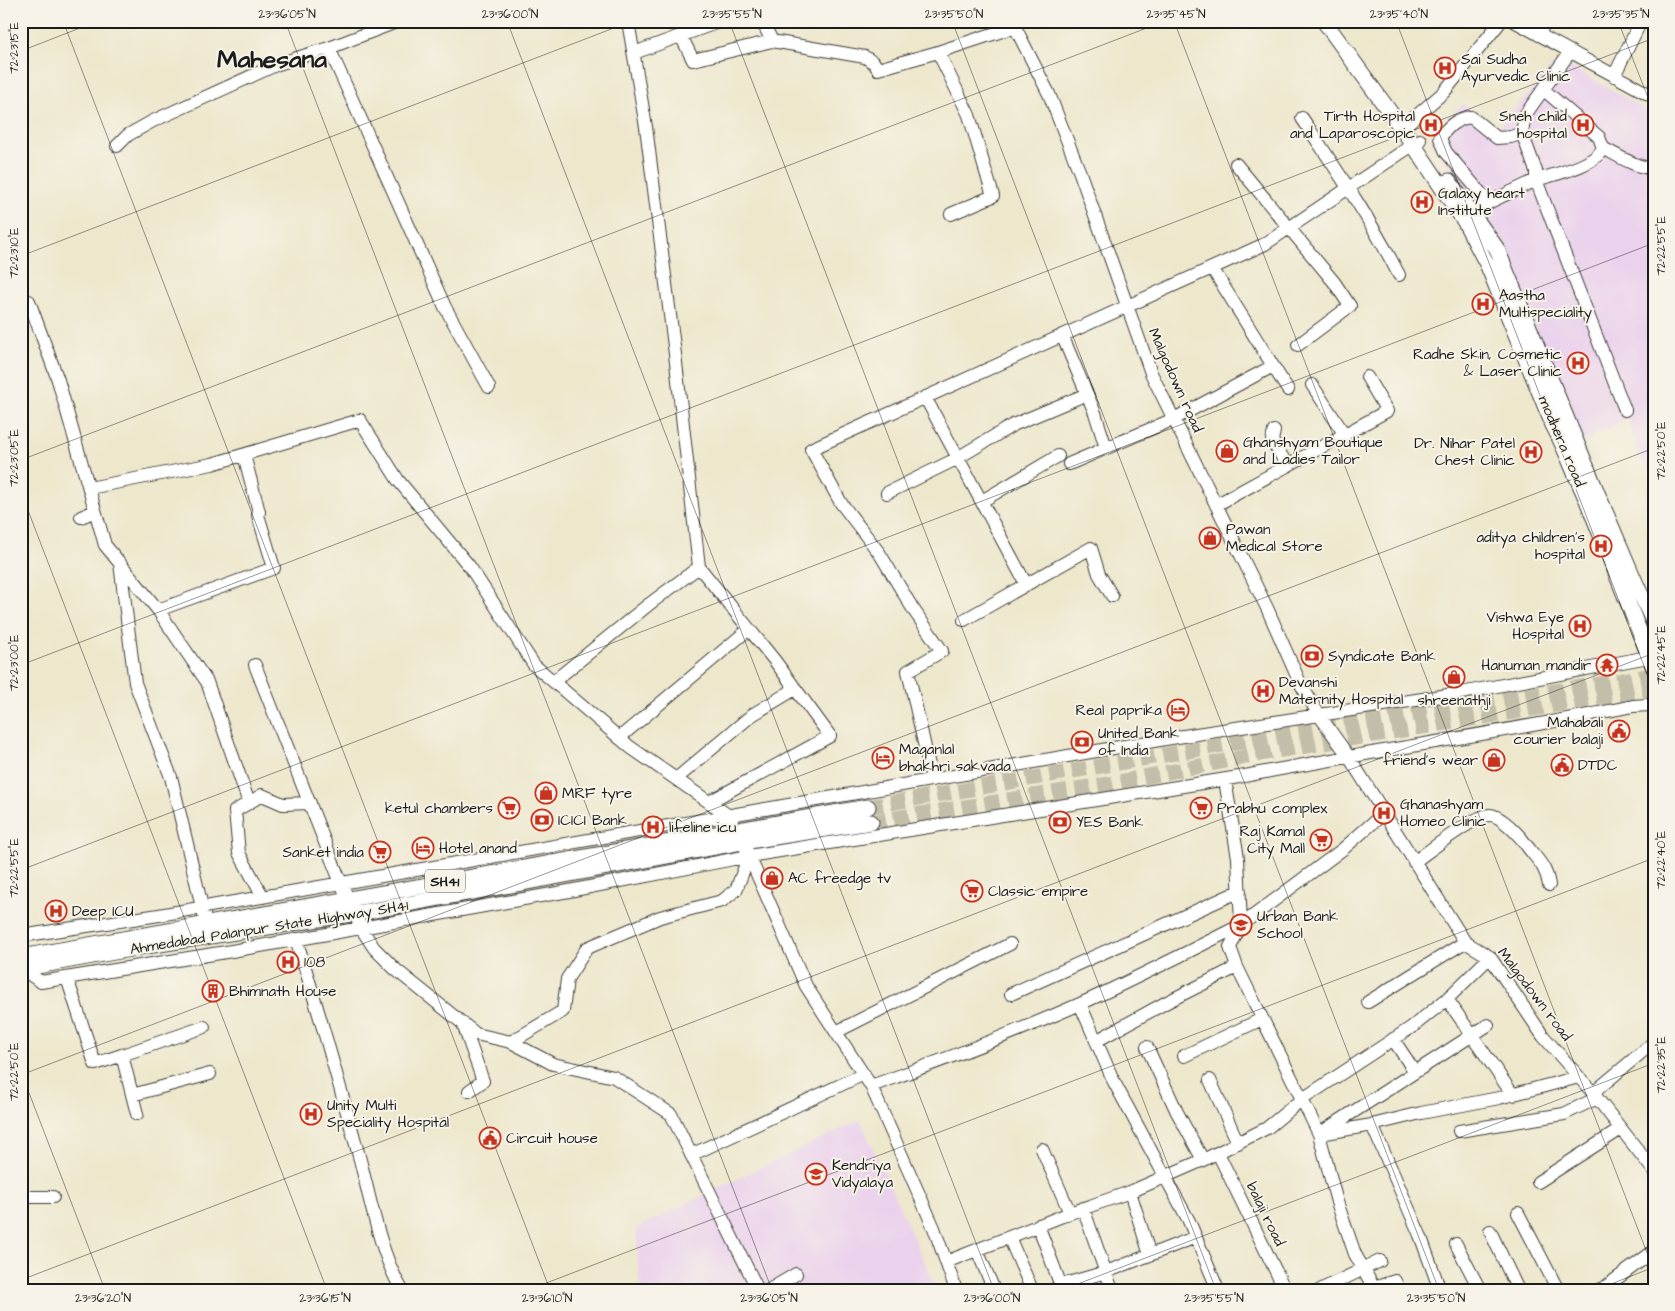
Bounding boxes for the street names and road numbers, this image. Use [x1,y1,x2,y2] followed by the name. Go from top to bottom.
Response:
[1142,325,1208,436] street label: Malgodown road
[1533,392,1590,490] street label: modhera road
[425,869,465,892] road number: SH41
[128,895,410,961] street label: Ahmedabad Palanpur State Highway SH41
[1492,943,1577,1046] street label: Malgodown road
[1241,1179,1290,1250] street label: balaji road

